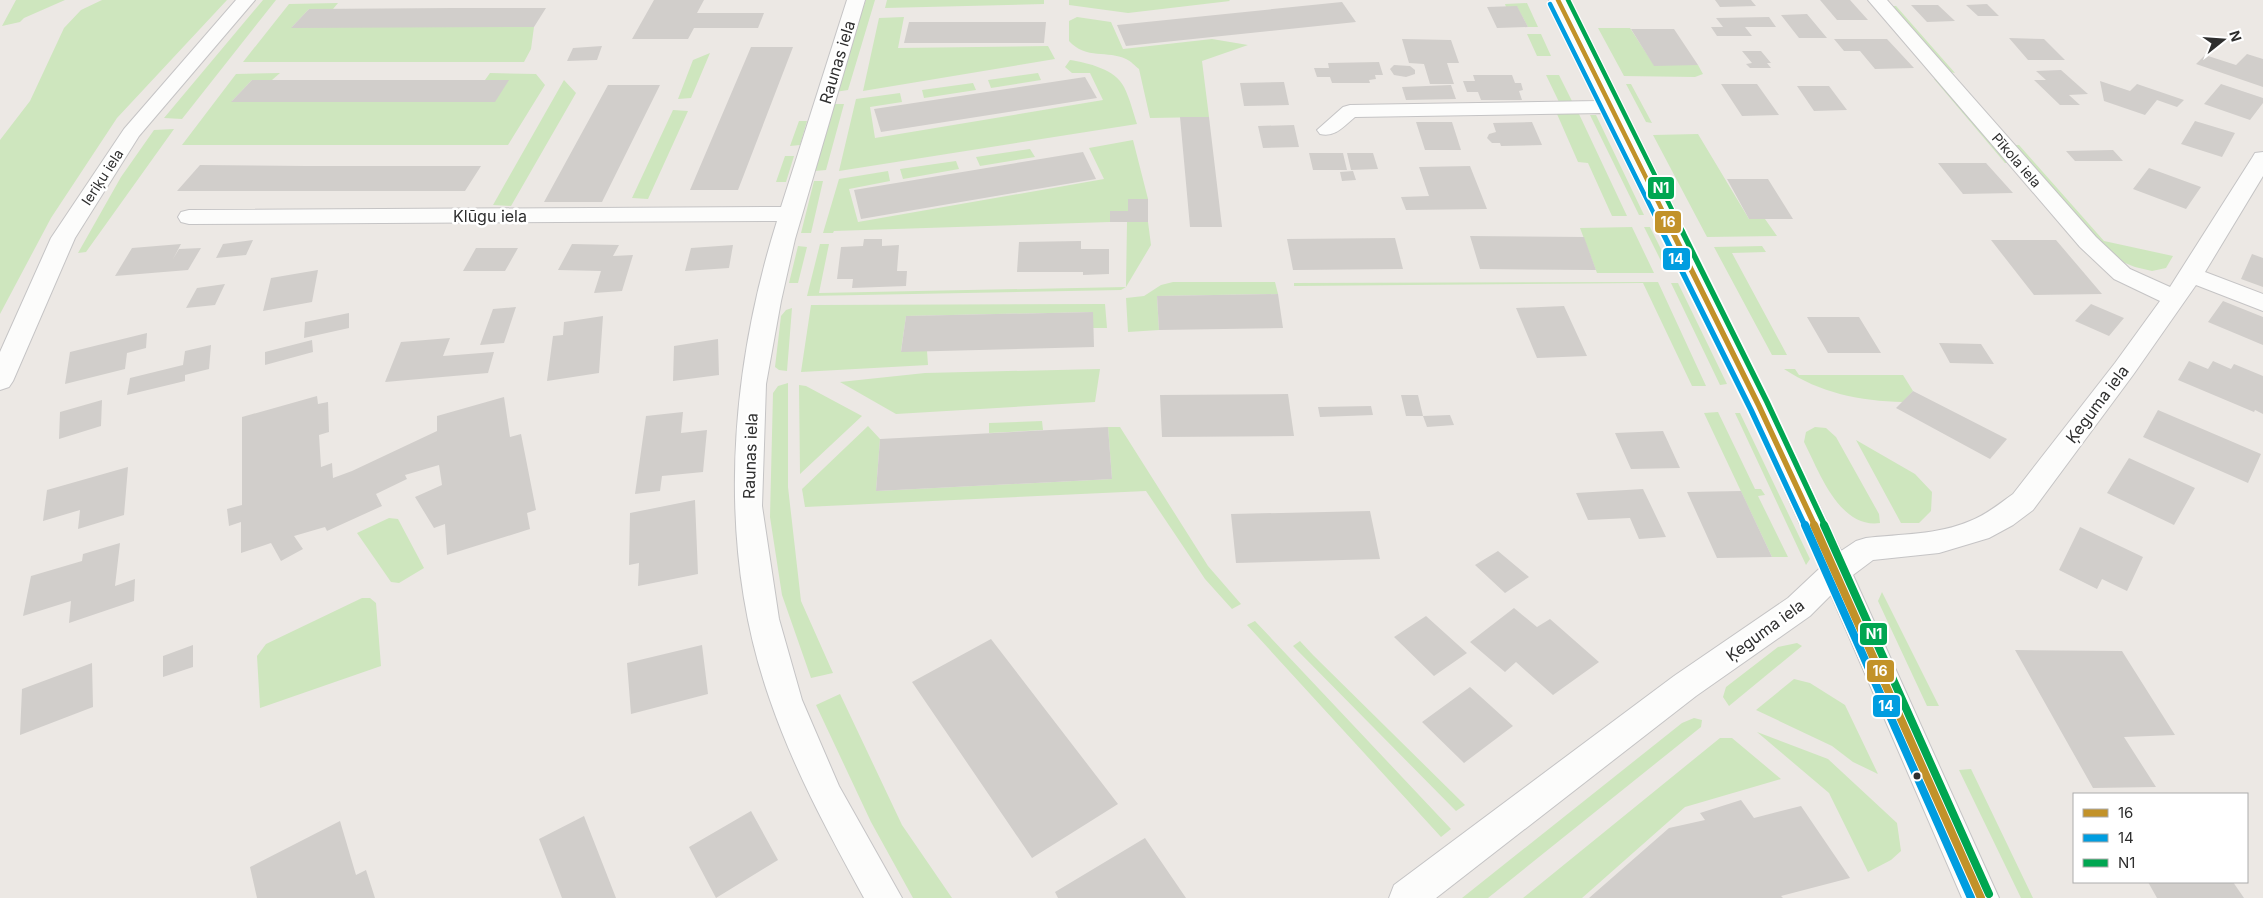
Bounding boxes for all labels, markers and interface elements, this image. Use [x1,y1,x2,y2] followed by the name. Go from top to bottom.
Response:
[2198,15,2248,65] north arrow
[815,18,859,106] street label: Raunas iela
[2226,28,2246,44] text: N
[1989,129,2045,191] street label: Pīkola iela
[78,146,127,209] street label: Ieriķu iela
[1647,176,1675,200] line badge: N1
[1653,179,1669,196] text: N1
[453,206,527,226] street label: Klūgu iela
[1654,210,1682,234] line badge: 16
[1660,213,1676,230] text: 16
[1662,247,1691,271] line badge: 14
[1668,250,1684,267] text: 14
[2061,361,2133,447] street label: Ķeguma iela
[739,413,761,499] street label: Raunas iela
[1722,595,1808,665] street label: Ķeguma iela
[1859,622,1888,646] line badge: N1
[1866,625,1882,642] text: N1
[1866,659,1895,683] line badge: 16
[1872,662,1888,679] text: 16
[1872,694,1901,718] line badge: 14
[1878,697,1894,714] text: 14
[1912,771,1922,781] unlabelled marker
[2073,793,2248,883] legend
[2118,803,2133,822] text: 16
[2118,828,2134,847] text: 14
[2118,853,2135,872] text: N1

